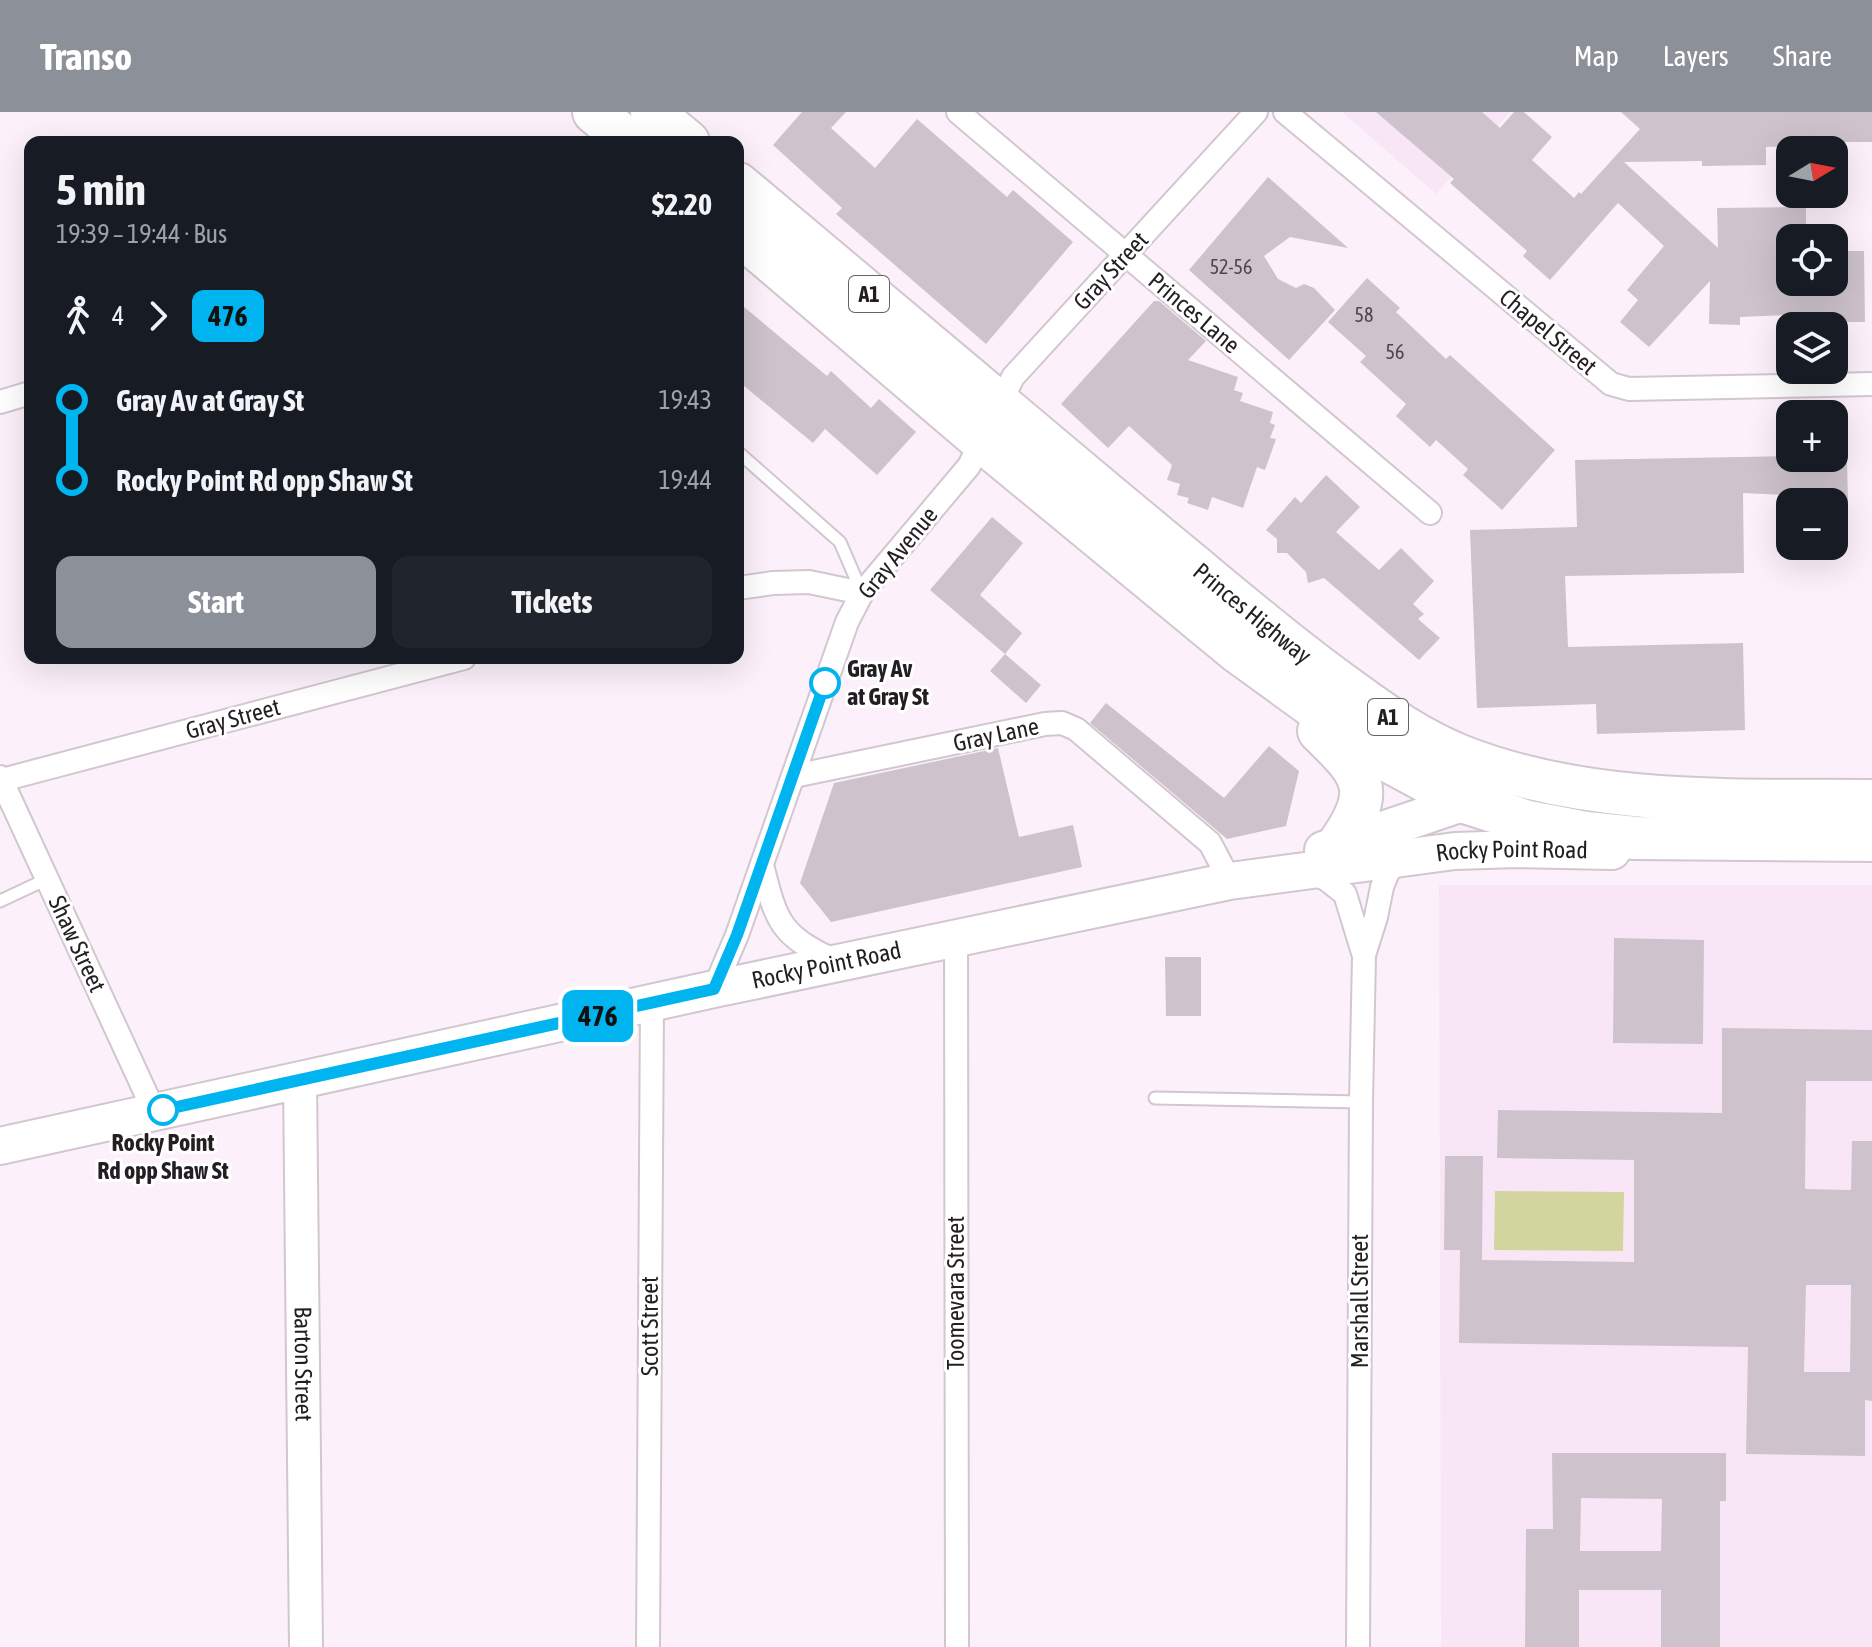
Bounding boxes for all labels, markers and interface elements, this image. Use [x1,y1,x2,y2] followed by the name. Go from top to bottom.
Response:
[40,35,132,78] text: Transo
[1574,40,1619,72] text: Map
[1663,40,1729,72] text: Layers
[1773,40,1832,72] text: Share
[1776,136,1848,208] north arrow
[1776,136,1848,560] map controls
[56,164,146,214] text: 5 min
[652,187,712,221] text: $2.20
[56,219,227,249] text: 19:39 – 19:44 · Bus
[1776,224,1848,296] button: locate
[1068,226,1153,315] street label: Gray Street
[1210,255,1252,278] house number: 52-56
[1143,267,1245,358] street label: Princes Lane
[849,276,889,312] road number: A1
[1494,283,1602,380] street label: Chapel Street
[56,294,100,338] icon: walk
[136,294,180,338] icon: forward
[208,300,248,332] text: 476
[112,301,124,331] text: 4
[1355,303,1373,326] house number: 58
[1776,312,1848,384] button: layers
[1386,340,1404,363] house number: 56
[116,383,304,417] text: Gray Av at Gray St
[658,385,712,415] text: 19:43
[1776,400,1848,472] button: +
[116,463,413,497] text: Rocky Point Rd opp Shaw St
[658,465,712,495] text: 19:44
[1776,488,1848,560] button: −
[852,501,943,604] street label: Gray Avenue
[56,556,376,648] button: Start
[392,556,712,648] button: Tickets
[1188,557,1317,669] street label: Princes Highway
[847,655,929,710] place label: Gray Av at Gray St
[810,668,840,698] marker: Gray Av at Gray St
[183,693,283,744] street label: Gray Street
[1368,699,1408,735] road number: A1
[951,712,1041,757] street label: Gray Lane
[1434,835,1588,866] street label: Rocky Point Road
[43,891,112,996] street label: Shaw Street
[749,936,904,994] street label: Rocky Point Road
[552,990,644,1042] line badge: 476
[578,1000,618,1032] text: 476
[148,1095,178,1125] marker: Rocky Point Rd opp Shaw St
[97,1129,229,1184] place label: Rocky Point Rd opp Shaw St
[942,1216,969,1370] street label: Toomevara Street
[1346,1234,1373,1368] street label: Marshall Street
[636,1276,663,1376] street label: Scott Street
[289,1306,318,1422] street label: Barton Street

